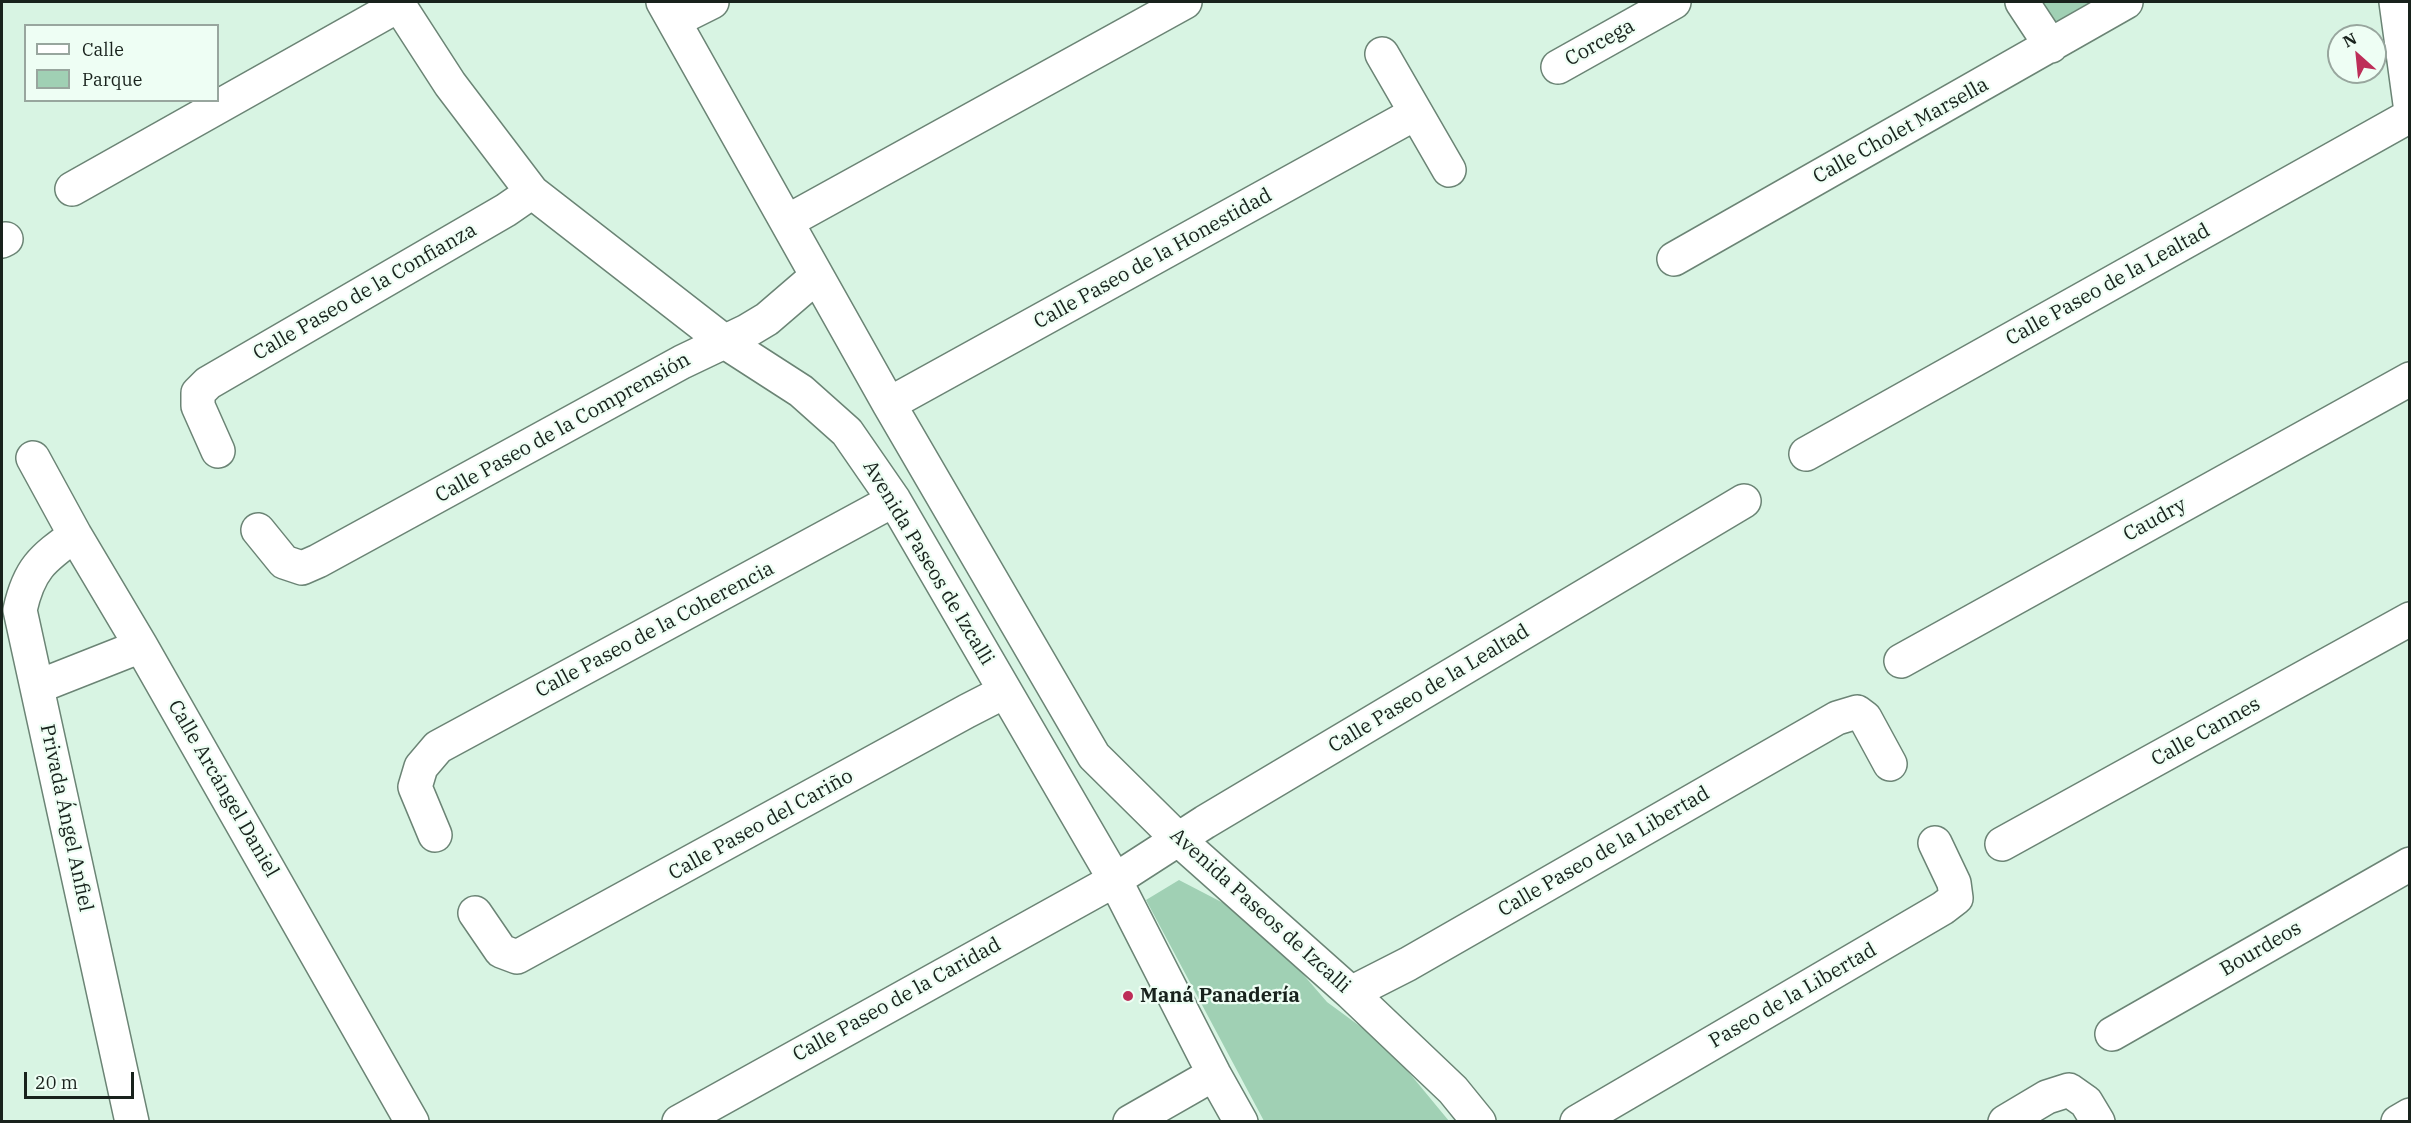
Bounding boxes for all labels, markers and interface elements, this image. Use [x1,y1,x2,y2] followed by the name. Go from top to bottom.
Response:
[1561,14,1639,72] street label: Corcega
[24,24,219,102] legend
[2327,24,2387,84] north arrow
[2340,28,2360,52] text: N
[82,38,124,61] text: Calle
[82,68,142,91] text: Parque
[1809,73,1993,189] street label: Calle Cholet Marsella
[1030,183,1276,335] street label: Calle Paseo de la Honestidad
[249,218,481,366] street label: Calle Paseo de la Confianza
[2002,219,2214,351] street label: Calle Paseo de la Lealtad
[431,348,695,508] street label: Calle Paseo de la Comprensión
[857,456,999,670] street label: Avenida Paseos de Izcalli
[2119,493,2191,547] street label: Caudry
[532,557,778,703] street label: Calle Paseo de la Coherencia
[1324,620,1534,758] street label: Calle Paseo de la Lealtad
[2147,692,2265,772] street label: Calle Cannes
[162,696,284,882] street label: Calle Arcángel Daniel
[34,722,98,914] street label: Privada Ángel Anfiel
[665,764,857,886] street label: Calle Paseo del Cariño
[1494,782,1714,922] street label: Calle Paseo de la Libertad
[1165,824,1355,998] street label: Avenida Paseos de Izcalli
[2216,916,2306,982] street label: Bourdeos
[789,933,1005,1067] street label: Calle Paseo de la Caridad
[1705,938,1881,1054] street label: Paseo de la Libertad
[1140,984,1300,1008] place label: Maná Panadería
[1121,989,1135,1003] marker: Maná Panadería
[27,1060,136,1098] scale bar
[35,1071,78,1094] text: 20 m

